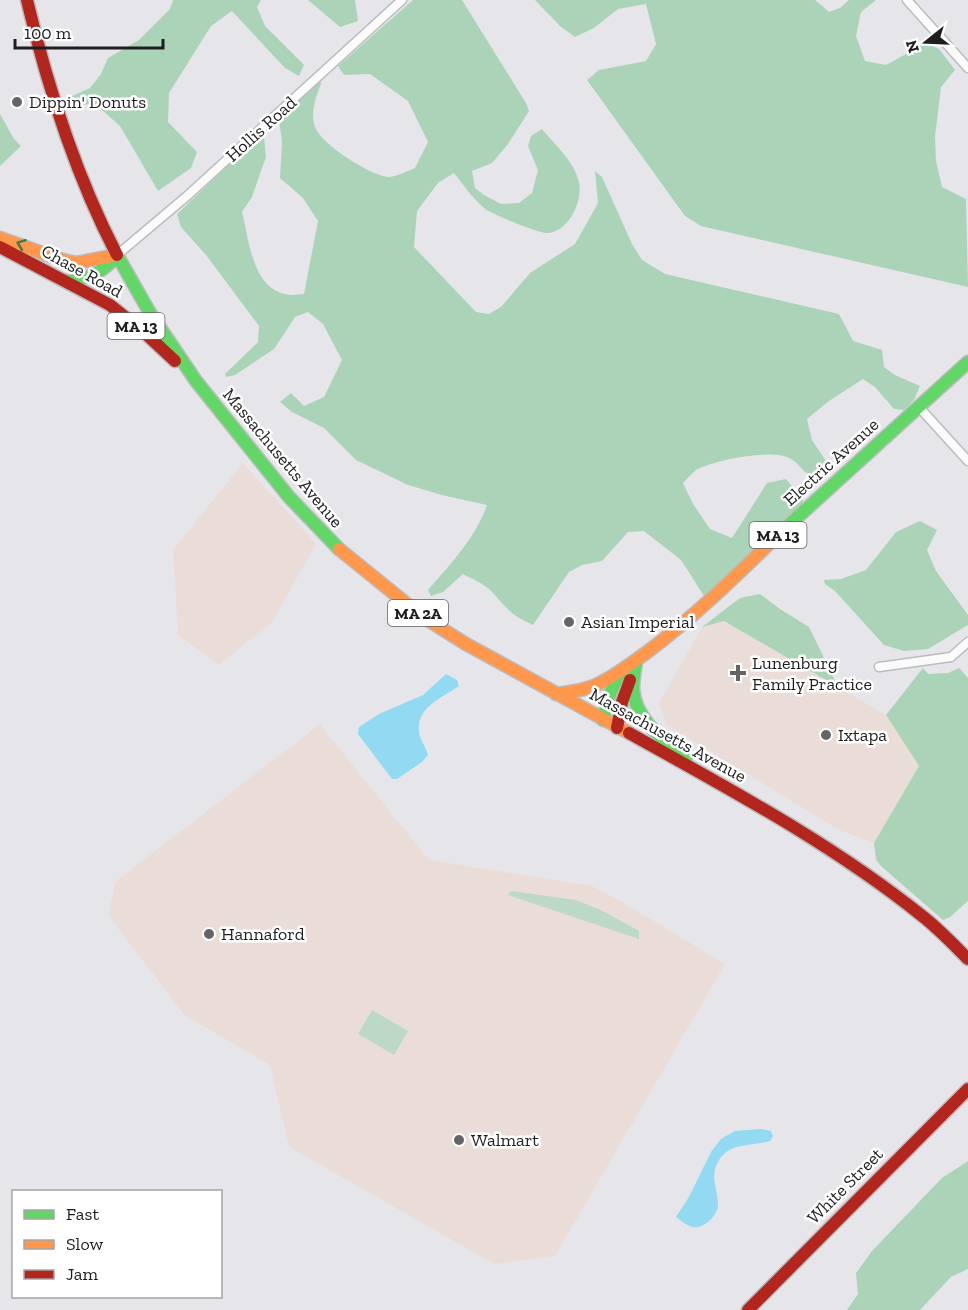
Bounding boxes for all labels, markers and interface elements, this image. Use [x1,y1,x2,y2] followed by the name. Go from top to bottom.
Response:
[15,12,164,50] scale bar
[896,12,956,72] north arrow
[24,22,72,44] text: 100 m
[901,38,923,55] text: N
[29,91,146,113] place label: Dippin' Donuts
[221,91,301,167] street label: Hollis Road
[10,95,24,109] marker: Dippin' Donuts
[16,239,26,252] one-way arrow
[38,240,127,302] street label: Chase Road
[108,313,164,339] road number: MA 13
[218,384,348,532] street label: Massachusetts Avenue
[779,414,883,510] street label: Electric Avenue
[750,522,806,548] road number: MA 13
[388,600,448,626] road number: MA 2A
[581,611,695,633] place label: Asian Imperial
[562,615,576,629] marker: Asian Imperial
[752,652,872,695] place label: Lunenburg Family Practice
[729,664,747,682] marker: Lunenburg Family Practice
[586,683,750,787] street label: Massachusetts Avenue
[838,724,887,746] place label: Ixtapa
[819,728,833,742] marker: Ixtapa
[221,923,305,945] place label: Hannaford
[202,927,216,941] marker: Hannaford
[471,1129,539,1151] place label: Walmart
[452,1133,466,1147] marker: Walmart
[802,1143,888,1229] street label: White Street
[12,1190,222,1298] legend
[66,1203,99,1225] text: Fast
[66,1233,103,1255] text: Slow
[66,1263,98,1285] text: Jam

